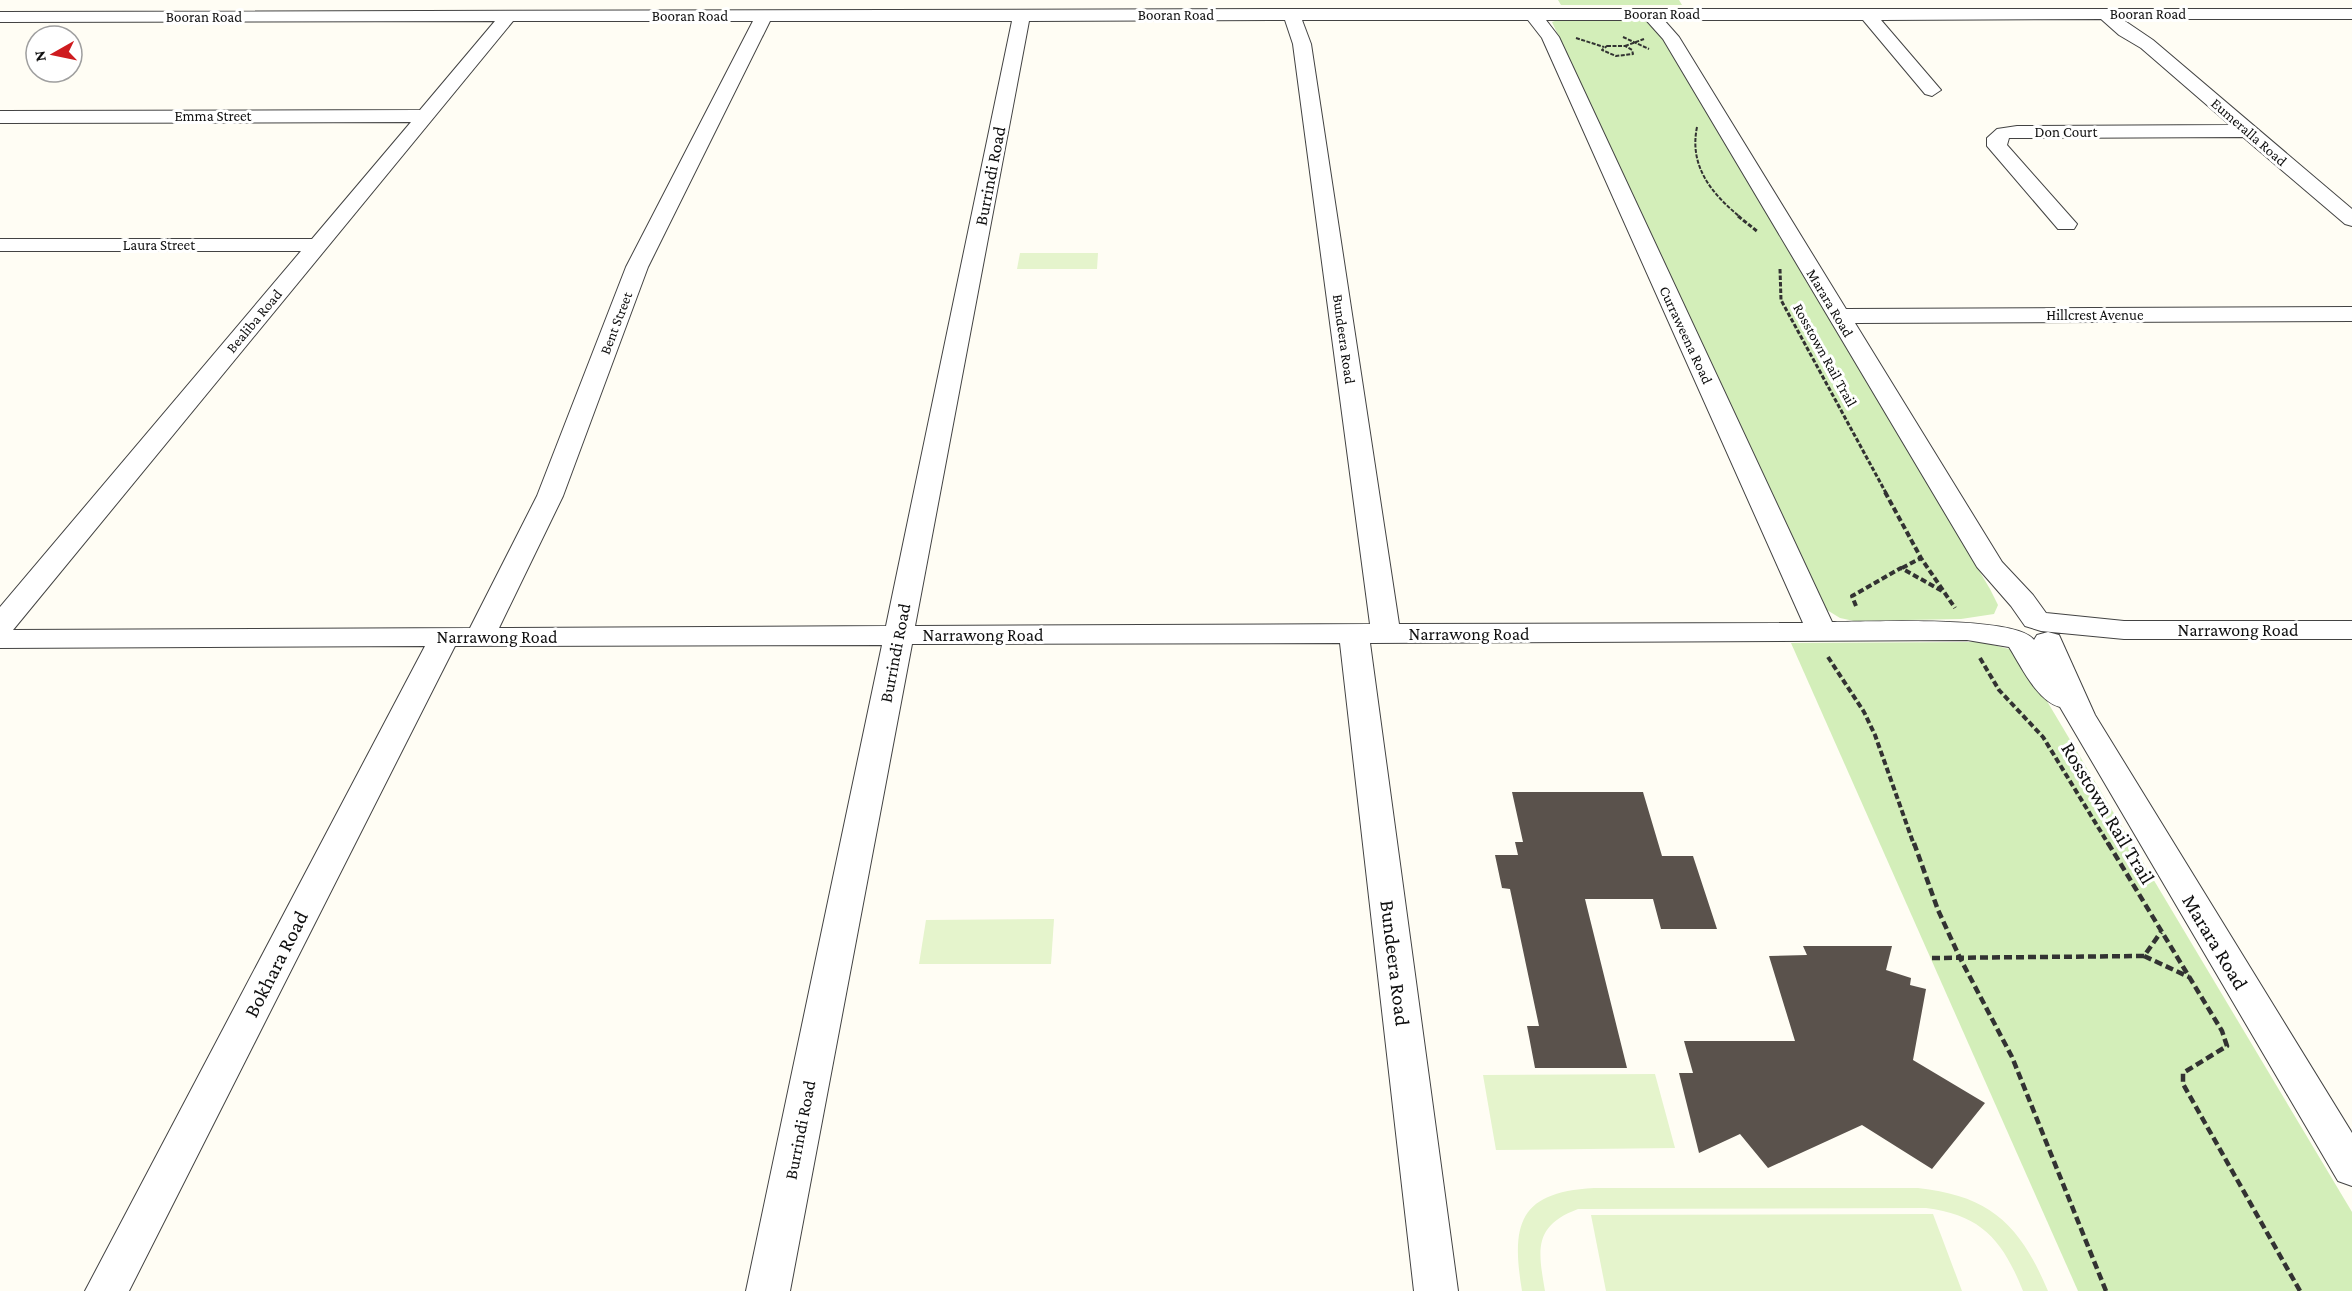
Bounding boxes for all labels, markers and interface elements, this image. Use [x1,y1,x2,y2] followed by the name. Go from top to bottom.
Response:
[1624,6,1700,22] street label: Booran Road
[2110,6,2186,22] street label: Booran Road
[1138,7,1214,23] street label: Booran Road
[652,8,728,24] street label: Booran Road
[166,9,242,25] street label: Booran Road
[24,24,84,84] north arrow
[30,49,49,63] text: N
[2208,95,2290,169] street label: Eumeralla Road
[174,108,253,124] street label: Emma Street
[971,124,1010,227] street label: Burrindi Road
[2035,124,2098,140] street label: Don Court
[123,237,196,253] street label: Laura Street
[1803,266,1857,340] street label: Marara Road
[1656,283,1716,387] street label: Curraweena Road
[223,286,285,356] street label: Bealiba Road
[597,288,636,357] street label: Bent Street
[1330,293,1358,385] street label: Bundeera Road
[1790,301,1860,409] street label: Rosstown Rail Trail
[2046,307,2144,323] street label: Hillcrest Avenue
[876,601,915,704] street label: Burrindi Road
[2178,620,2299,640] street label: Narrawong Road
[1409,624,1530,644] street label: Narrawong Road
[923,625,1044,645] street label: Narrawong Road
[437,627,558,647] street label: Narrawong Road
[2056,738,2160,888] street label: Rosstown Rail Trail
[2177,890,2253,994] street label: Marara Road
[1375,899,1415,1027] street label: Bundeera Road
[239,907,313,1021] street label: Bokhara Road
[781,1078,820,1181] street label: Burrindi Road

